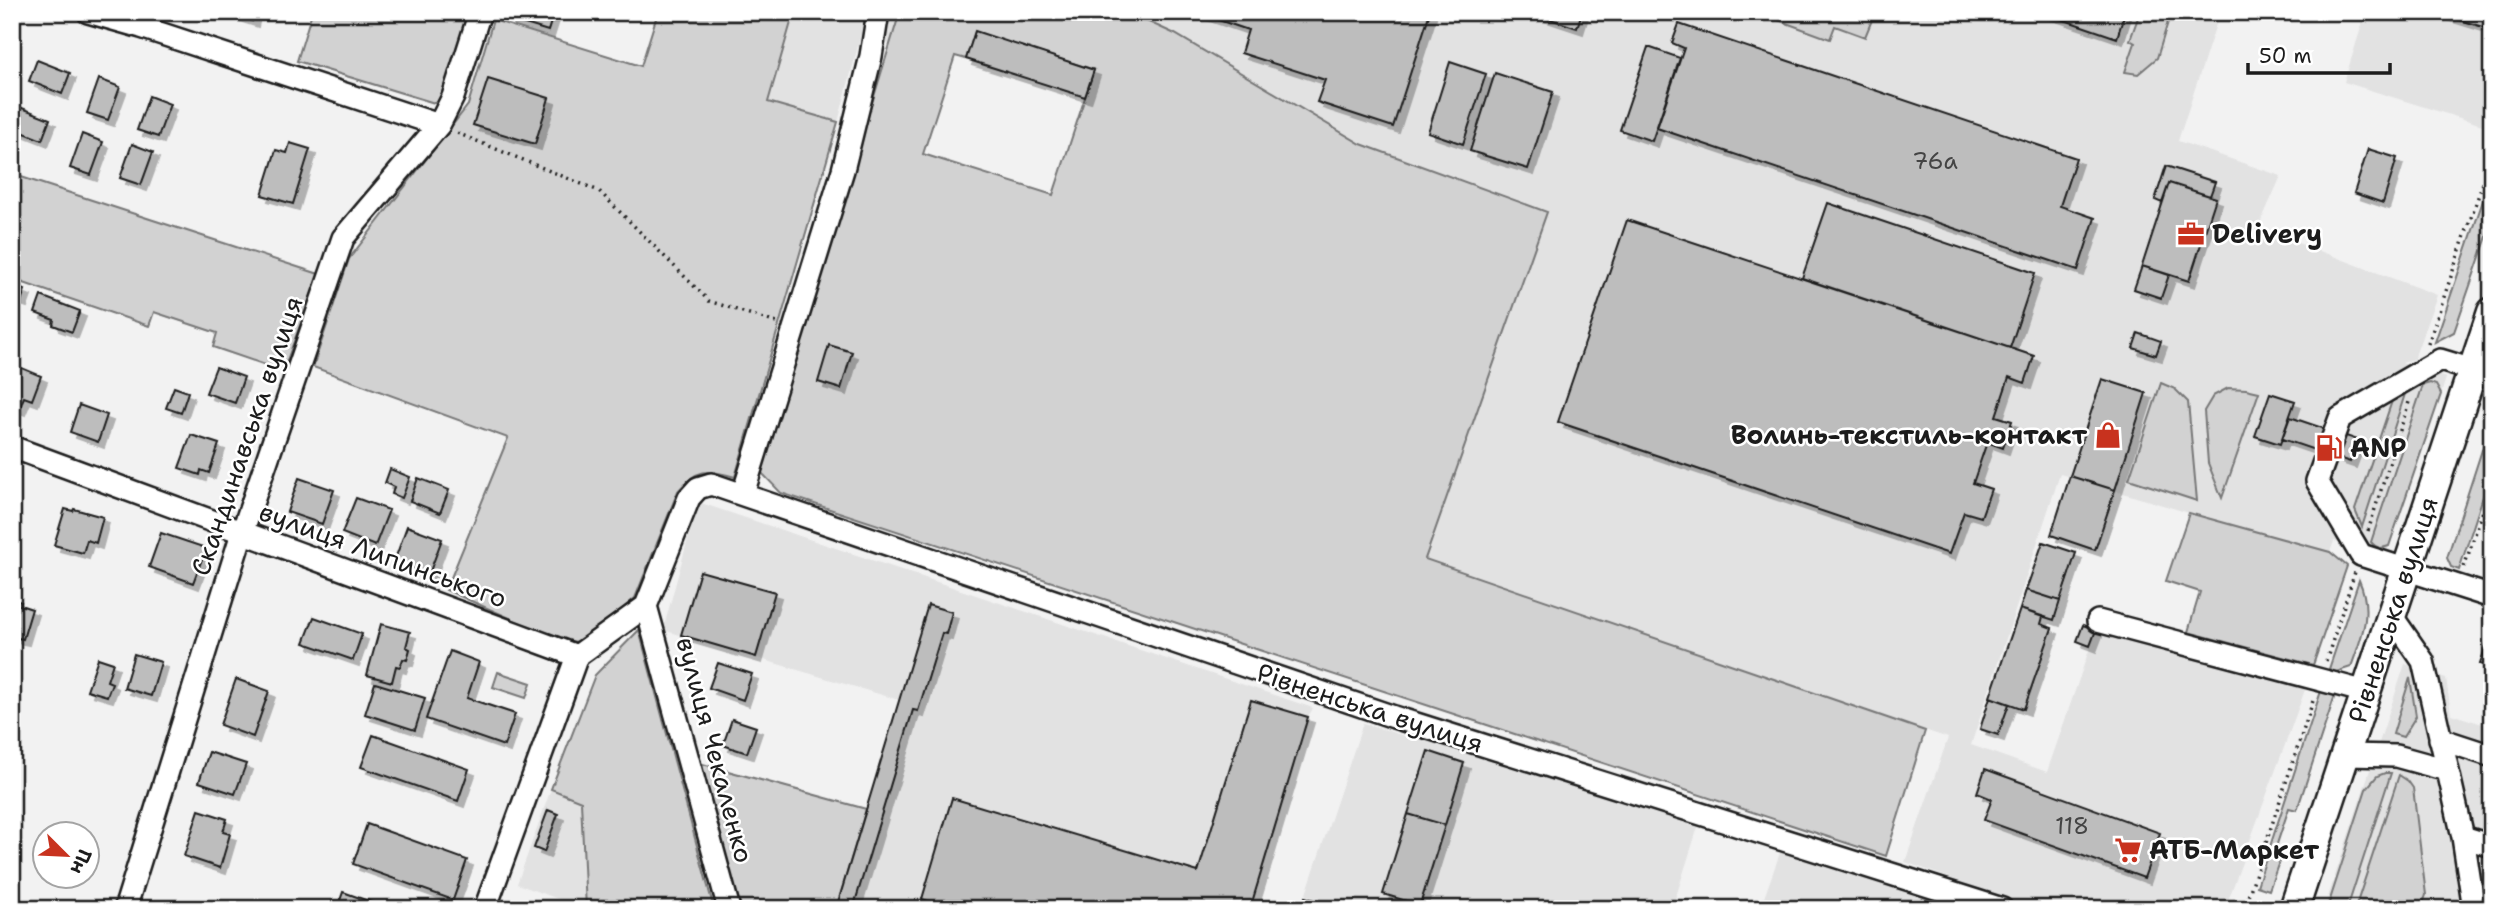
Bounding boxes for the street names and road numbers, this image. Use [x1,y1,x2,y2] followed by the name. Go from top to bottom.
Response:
[182,291,311,580] street label: Скандинавська вулиця
[2339,492,2446,728] street label: Рівненська вулиця
[255,493,512,616] street label: вулиця Липинського
[668,633,762,867] street label: вулиця Чекаленко
[1252,654,1488,761] street label: Рівненська вулиця

